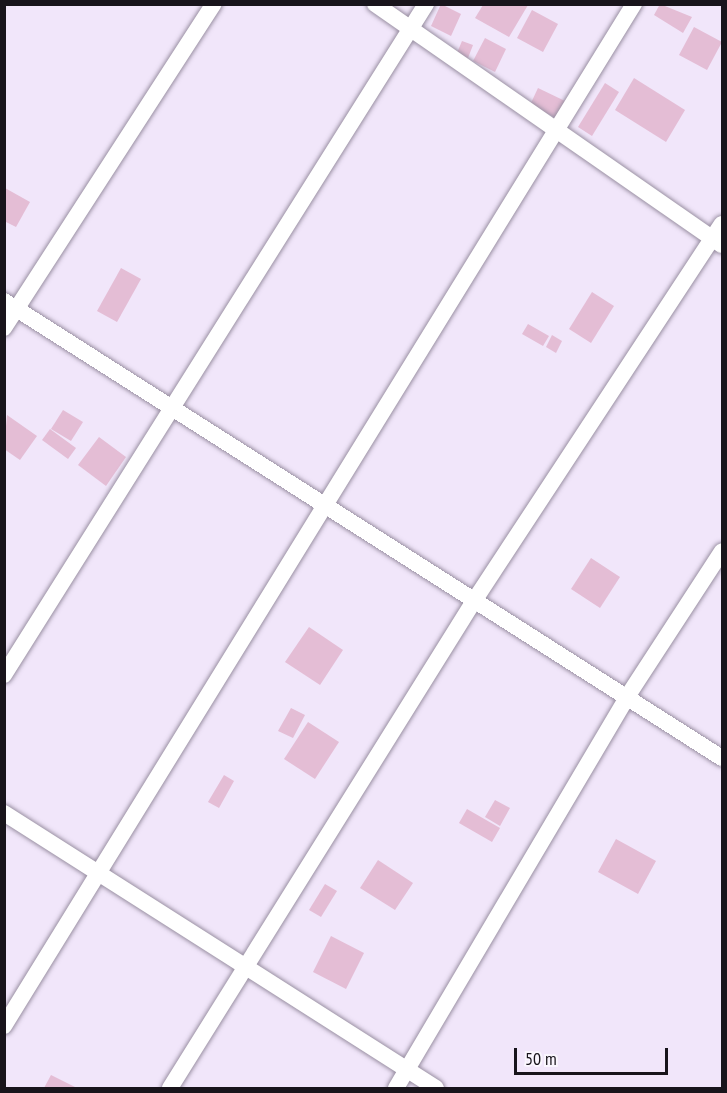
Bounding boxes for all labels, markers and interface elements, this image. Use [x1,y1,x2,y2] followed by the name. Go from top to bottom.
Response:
[517,1036,672,1074] scale bar
[525,1047,557,1070] text: 50 m

